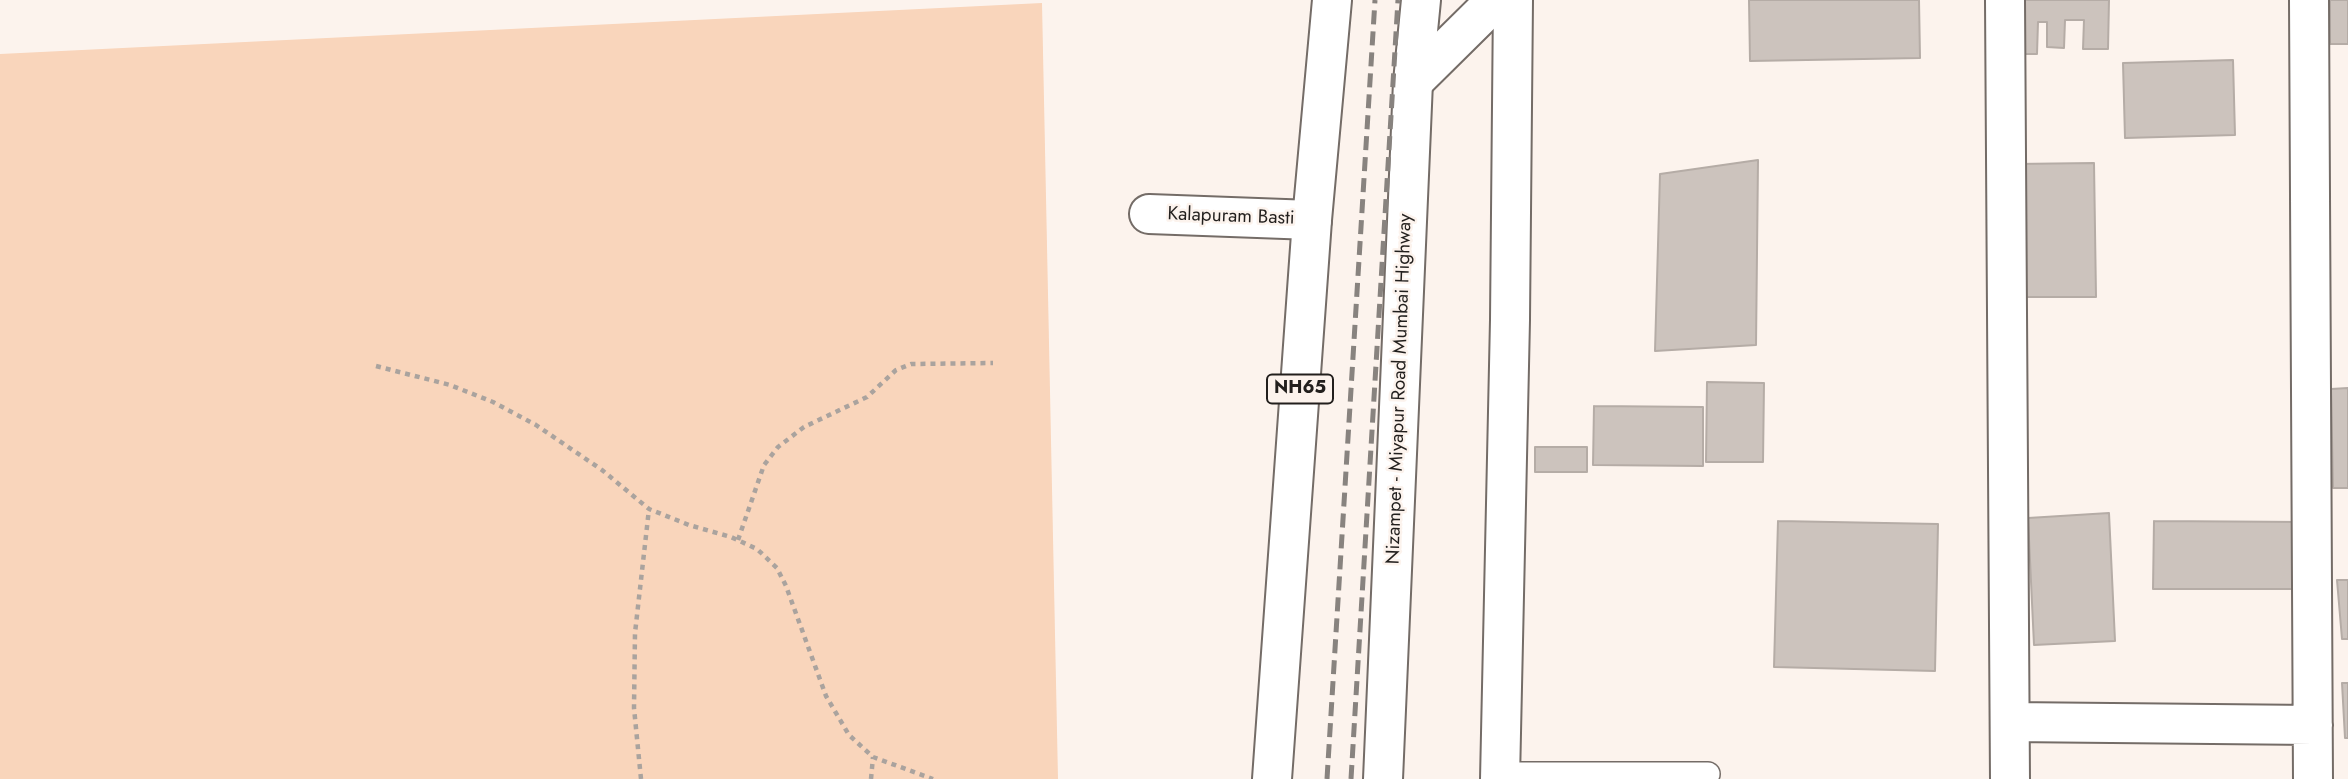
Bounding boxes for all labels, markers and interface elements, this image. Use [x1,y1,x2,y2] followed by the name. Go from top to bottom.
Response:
[1167,203,1295,231] street label: Kalapuram Basti
[1382,213,1418,565] street label: Nizampet - Miyapur Road Mumbai Highway
[1267,374,1333,404] road number: NH65

